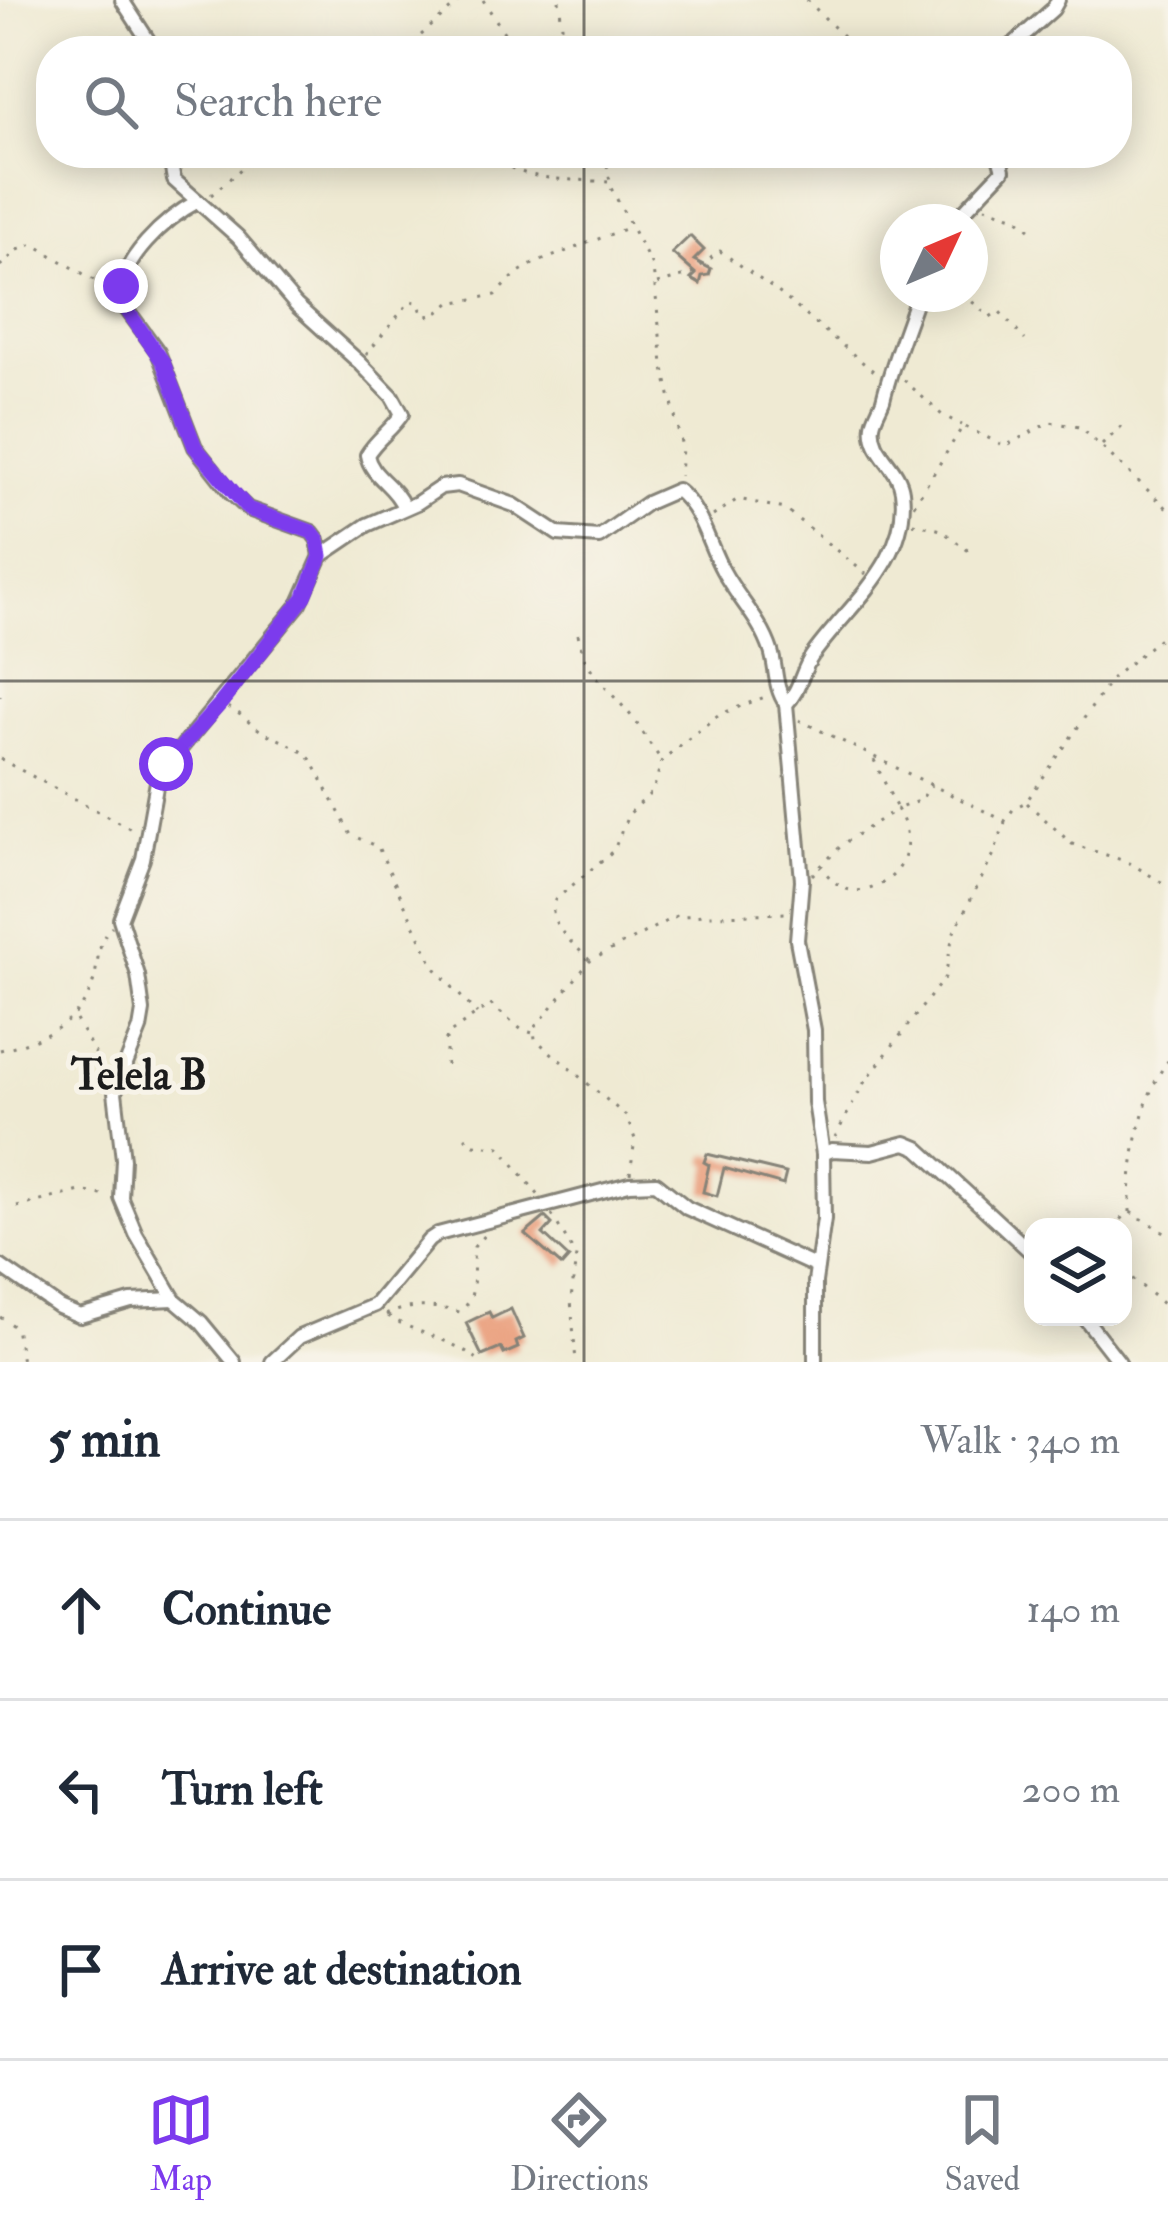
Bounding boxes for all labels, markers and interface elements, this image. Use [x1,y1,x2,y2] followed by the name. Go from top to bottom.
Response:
[36,36,1132,168] search box
[78,69,144,135] icon: search
[174,74,382,130] text: Search here
[880,204,988,312] north arrow
[94,259,148,313] route end
[139,737,193,791] route start
[70,1050,207,1102] district label: Telela B
[1024,1218,1132,1326] map controls
[1024,1218,1132,1326] button: layers
[48,1408,161,1472] text: 5 min
[921,1416,1120,1465] text: Walk · 340 m
[48,1577,114,1643] icon: ahead
[162,1582,331,1638] text: Continue
[1027,1585,1120,1634] text: 140 m
[48,1757,114,1823] icon: left
[162,1762,323,1818] text: Turn left
[1022,1765,1120,1814] text: 200 m
[48,1937,114,2003] icon: arrive
[162,1942,522,1998] text: Arrive at destination
[148,2087,214,2200] tab: Map
[510,2087,649,2200] tab: Directions
[945,2087,1020,2200] tab: Saved

